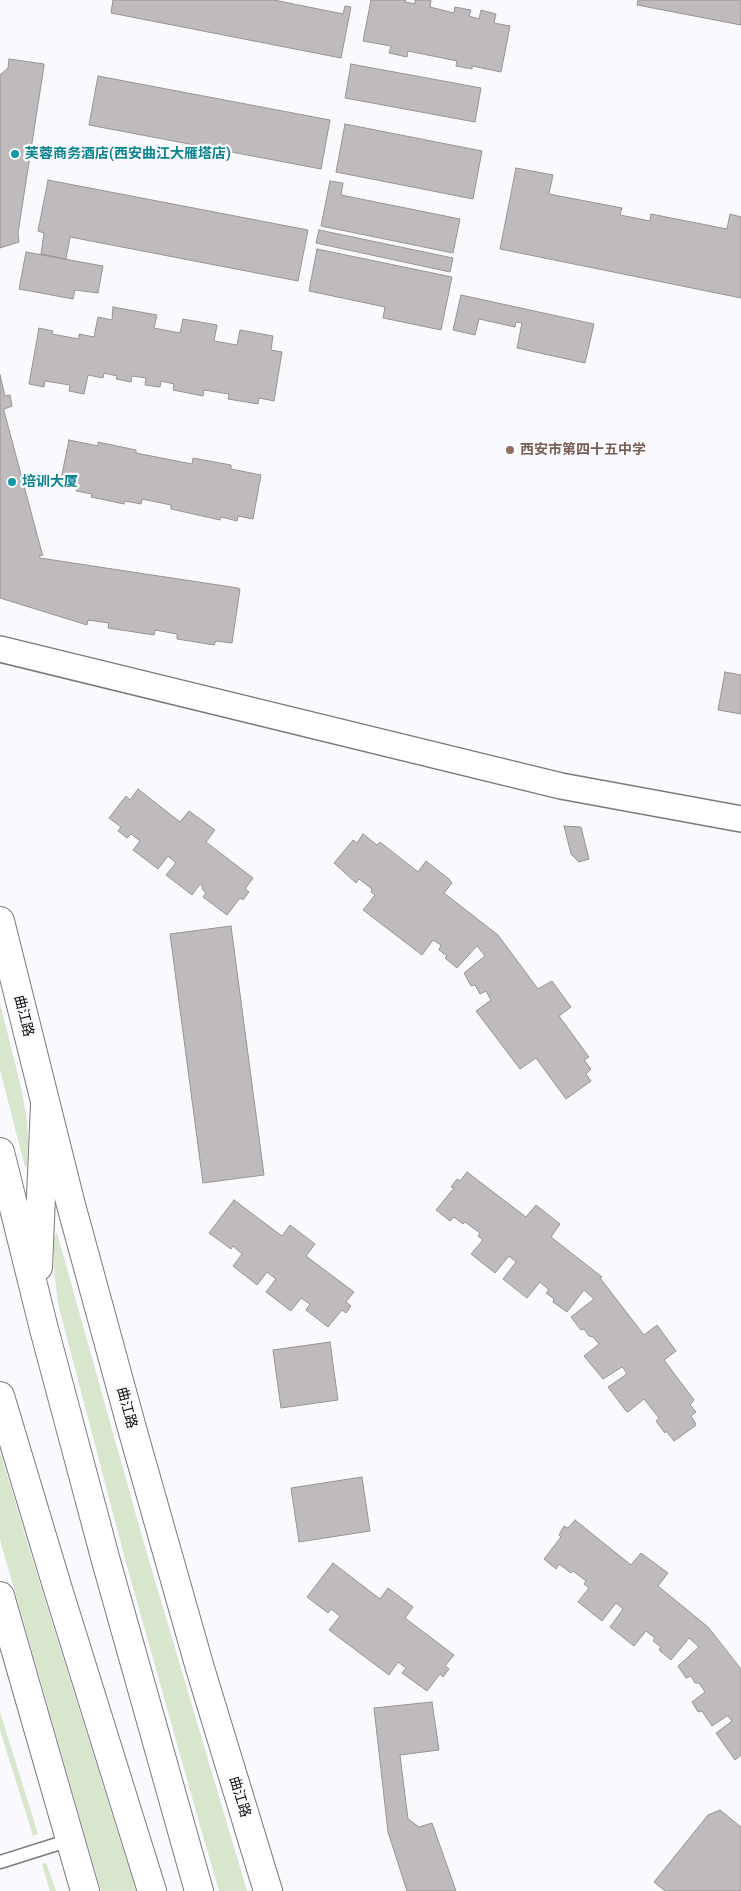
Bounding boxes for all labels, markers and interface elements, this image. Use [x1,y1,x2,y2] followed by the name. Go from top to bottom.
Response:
[25,146,231,162] place label: 芙蓉商务酒店(西安曲江大雁塔店)
[9,148,21,160] marker: 芙蓉商务酒店(西安曲江大雁塔店)
[520,442,646,458] place label: 西安市第四十五中学
[504,444,516,456] marker: 西安市第四十五中学
[22,474,78,490] place label: 培训大厦
[6,476,18,488] marker: 培训大厦
[10,994,36,1038] street label: 曲江路
[112,1386,140,1430] street label: 曲江路
[225,1774,253,1820] street label: 曲江路

